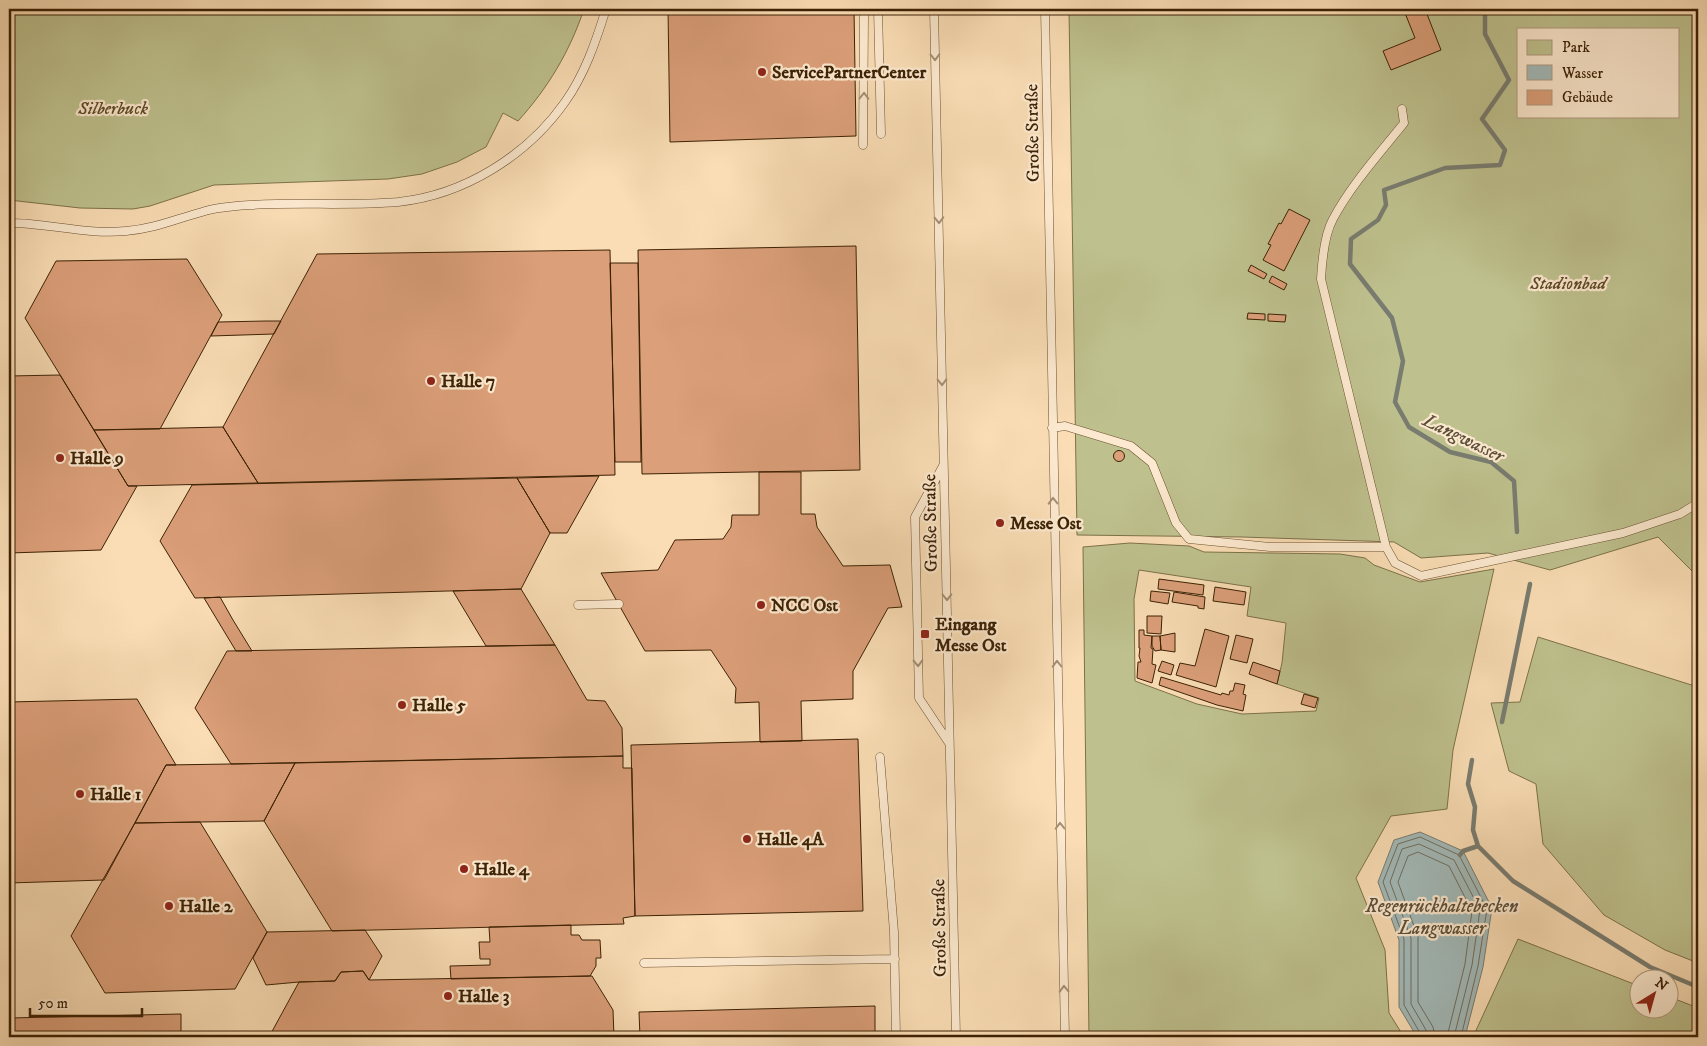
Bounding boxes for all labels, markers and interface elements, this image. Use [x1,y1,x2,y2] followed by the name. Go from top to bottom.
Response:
[1517,28,1680,118] legend
[1562,38,1591,57] text: Park
[930,54,940,62] one-way arrow
[772,62,927,84] place label: ServicePartnerCenter
[1561,64,1603,83] text: Wasser
[756,66,768,78] marker: ServicePartnerCenter
[1021,84,1045,182] street label: Große Straße
[1562,88,1613,107] text: Gebäude
[858,92,869,100] one-way arrow
[77,98,149,120] park label: Silberbuck
[933,216,944,224] one-way arrow
[1529,273,1608,295] park label: Stadionbad
[441,371,495,393] place label: Halle 7
[425,375,437,387] marker: Halle 7
[937,379,947,387] one-way arrow
[1418,408,1510,469] water label: Langwasser
[70,448,124,470] place label: Halle 9
[54,452,66,464] marker: Halle 9
[919,474,943,572] street label: Große Straße
[1048,497,1059,505] one-way arrow
[1010,513,1082,535] place label: Messe Ost
[994,517,1006,529] marker: Messe Ost
[941,594,952,602] one-way arrow
[771,595,838,617] place label: NCC Ost
[755,599,767,611] marker: NCC Ost
[935,614,1007,657] place label: Eingang Messe Ost
[919,628,931,640] marker: Eingang Messe Ost
[1052,659,1062,667] one-way arrow
[913,660,923,667] one-way arrow
[412,695,466,717] place label: Halle 5
[396,699,408,711] marker: Halle 5
[90,784,142,806] place label: Halle 1
[74,788,86,800] marker: Halle 1
[1055,822,1065,830] one-way arrow
[757,829,824,851] place label: Halle 4A
[741,833,753,845] marker: Halle 4A
[474,859,530,881] place label: Halle 4
[458,863,470,875] marker: Halle 4
[928,879,952,977] street label: Große Straße
[1365,895,1519,940] water label: Regenrückhaltebecken Langwasser
[179,896,234,918] place label: Halle 2
[163,900,175,912] marker: Halle 2
[1630,968,1680,1018] north arrow
[1651,974,1672,995] text: N
[1058,984,1069,992] one-way arrow
[30,986,142,1018] scale bar
[458,986,510,1008] place label: Halle 3
[442,990,454,1002] marker: Halle 3
[38,994,68,1013] text: 50 m

